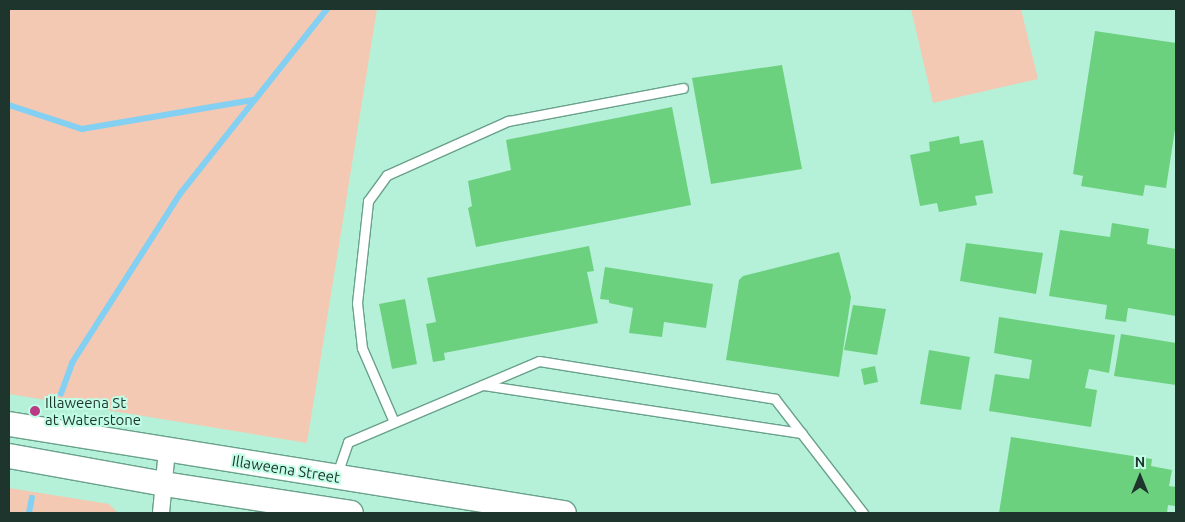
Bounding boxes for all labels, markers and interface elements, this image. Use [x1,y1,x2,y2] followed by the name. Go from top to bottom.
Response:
[45,393,141,428] place label: Illaweena St at Waterstone
[29,405,41,417] marker: Illaweena St at Waterstone
[231,452,341,486] street label: Illaweena Street
[1115,452,1165,502] north arrow
[1135,454,1145,470] text: N

